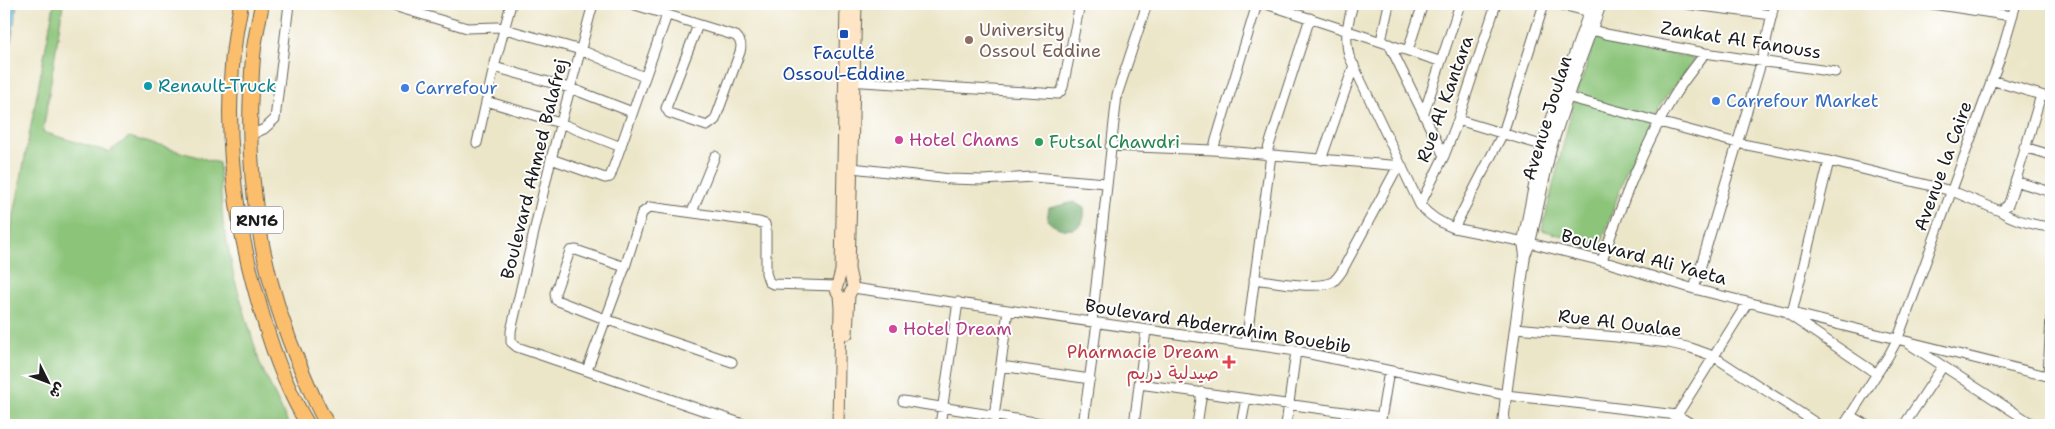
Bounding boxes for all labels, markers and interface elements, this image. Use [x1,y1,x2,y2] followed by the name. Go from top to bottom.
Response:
[1659,15,1823,65] street label: Zankat Al Fanouss
[979,18,1101,63] place label: University Ossoul Eddine
[838,28,850,40] marker: Faculté Ossoul-Eddine
[1411,32,1479,166] street label: Rue Al Kantara
[963,34,975,46] marker: University Ossoul Eddine
[783,41,905,86] place label: Faculté Ossoul-Eddine
[1517,53,1577,183] street label: Avenue Joulan
[495,56,573,282] street label: Boulevard Ahmed Balafrej
[158,74,276,98] place label: Renault-Truck
[415,76,498,100] place label: Carrefour
[142,80,154,92] marker: Renault-Truck
[399,82,411,94] marker: Carrefour
[1726,89,1879,113] place label: Carrefour Market
[1710,95,1722,107] marker: Carrefour Market
[1908,98,1978,234] street label: Avenue la Caire
[909,128,1019,152] place label: Hotel Chams
[1049,130,1180,154] place label: Futsal Chawdri
[893,134,905,146] marker: Hotel Chams
[1033,136,1045,148] marker: Futsal Chawdri
[231,206,283,234] road number: RN16
[1558,223,1730,291] street label: Boulevard Ali Yaeta
[1083,293,1353,359] street label: Boulevard Abderrahim Bouebib
[1557,304,1683,342] street label: Rue Al Oualae
[903,317,1012,341] place label: Hotel Dream
[887,323,899,335] marker: Hotel Dream
[1067,340,1219,387] place label: Pharmacie Dream صيدلية دريم
[22,356,72,406] north arrow
[1223,356,1235,368] marker: Pharmacie Dream صيدلية دريم
[46,379,70,402] text: ش

